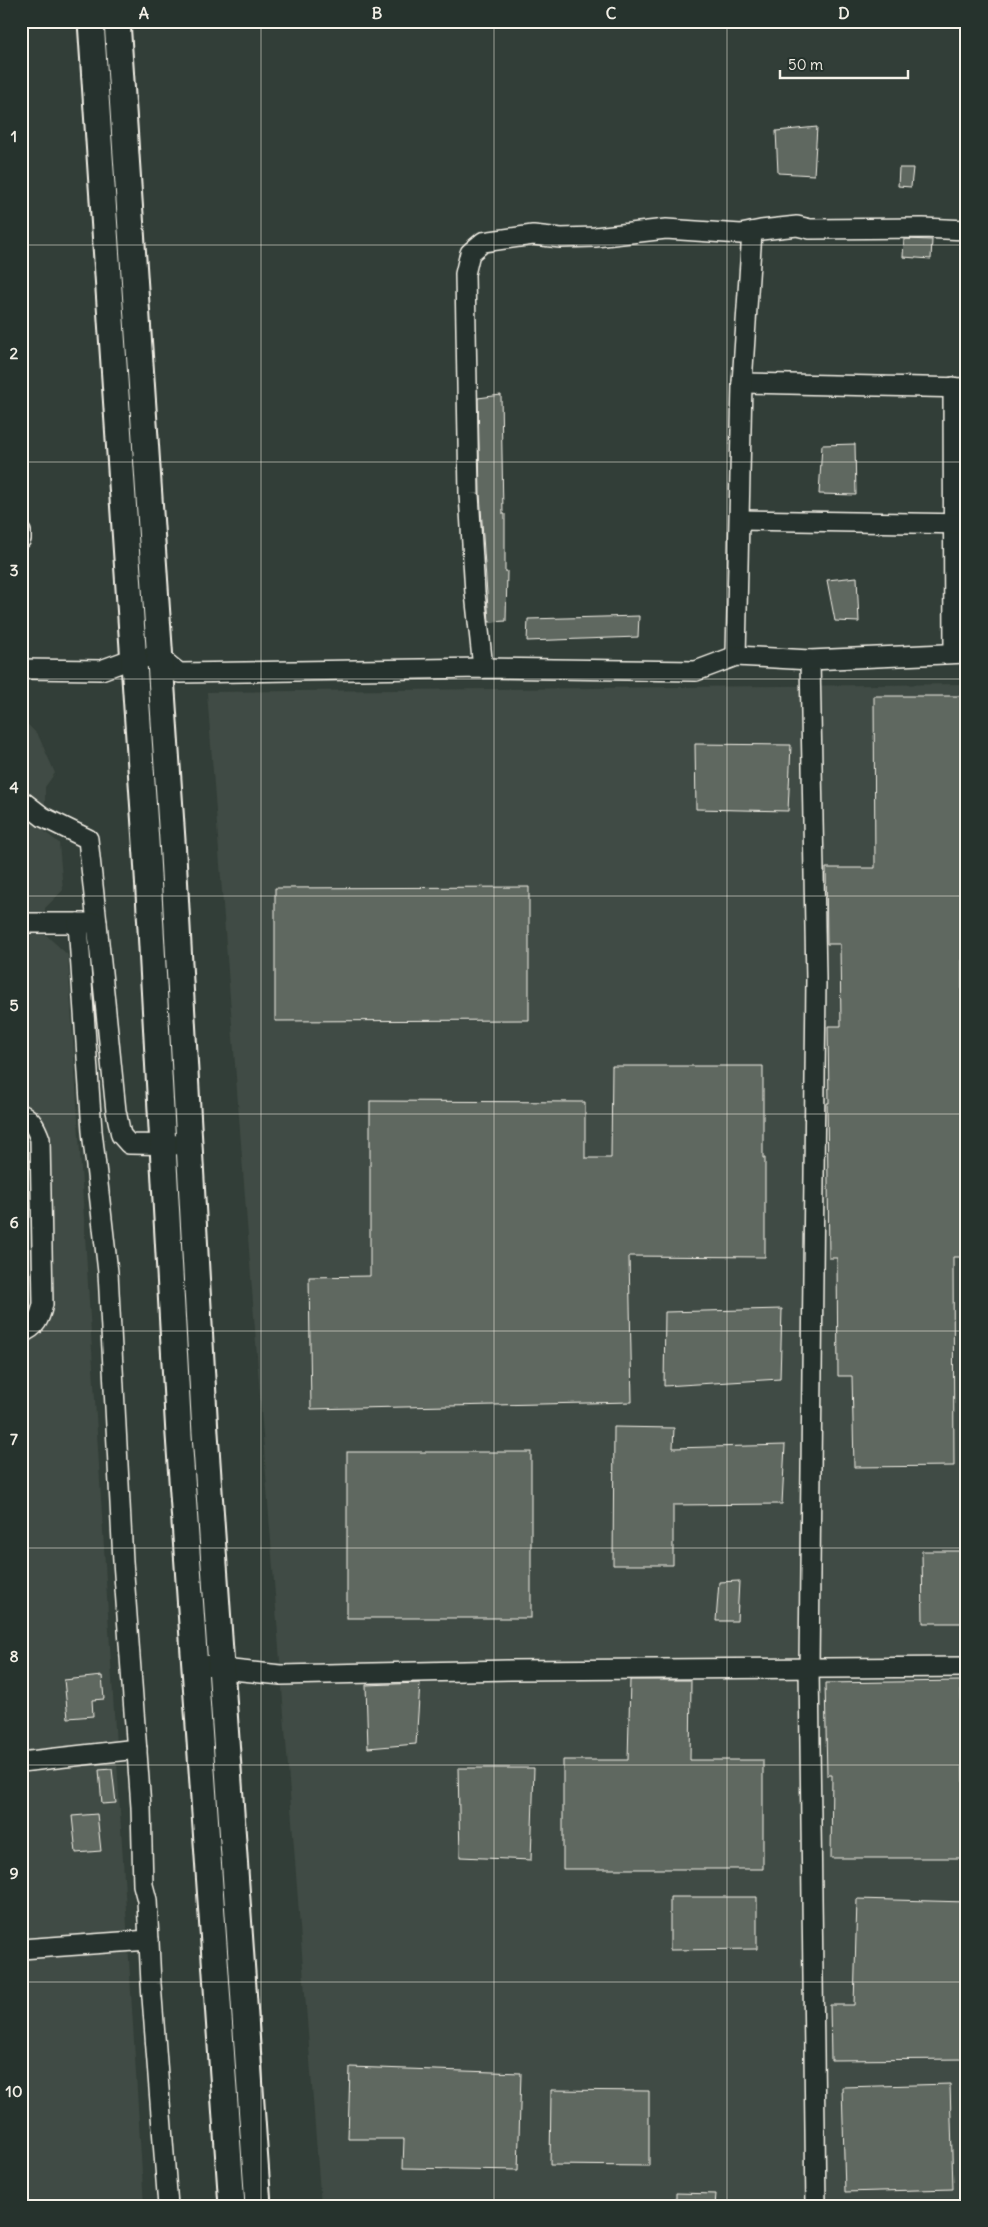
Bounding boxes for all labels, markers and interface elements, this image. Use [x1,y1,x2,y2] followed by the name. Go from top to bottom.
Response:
[139,3,149,23] text: A
[372,3,383,23] text: B
[606,3,617,23] text: C
[838,3,850,23] text: D
[780,48,908,80] scale bar
[788,55,823,74] text: 50 m
[11,126,17,146] text: 1
[10,343,19,363] text: 2
[9,560,19,580] text: 3
[9,777,19,797] text: 4
[9,995,19,1015] text: 5
[9,1212,19,1232] text: 6
[10,1429,18,1449] text: 7
[9,1646,19,1666] text: 8
[9,1863,19,1883] text: 9
[6,2081,22,2101] text: 10

